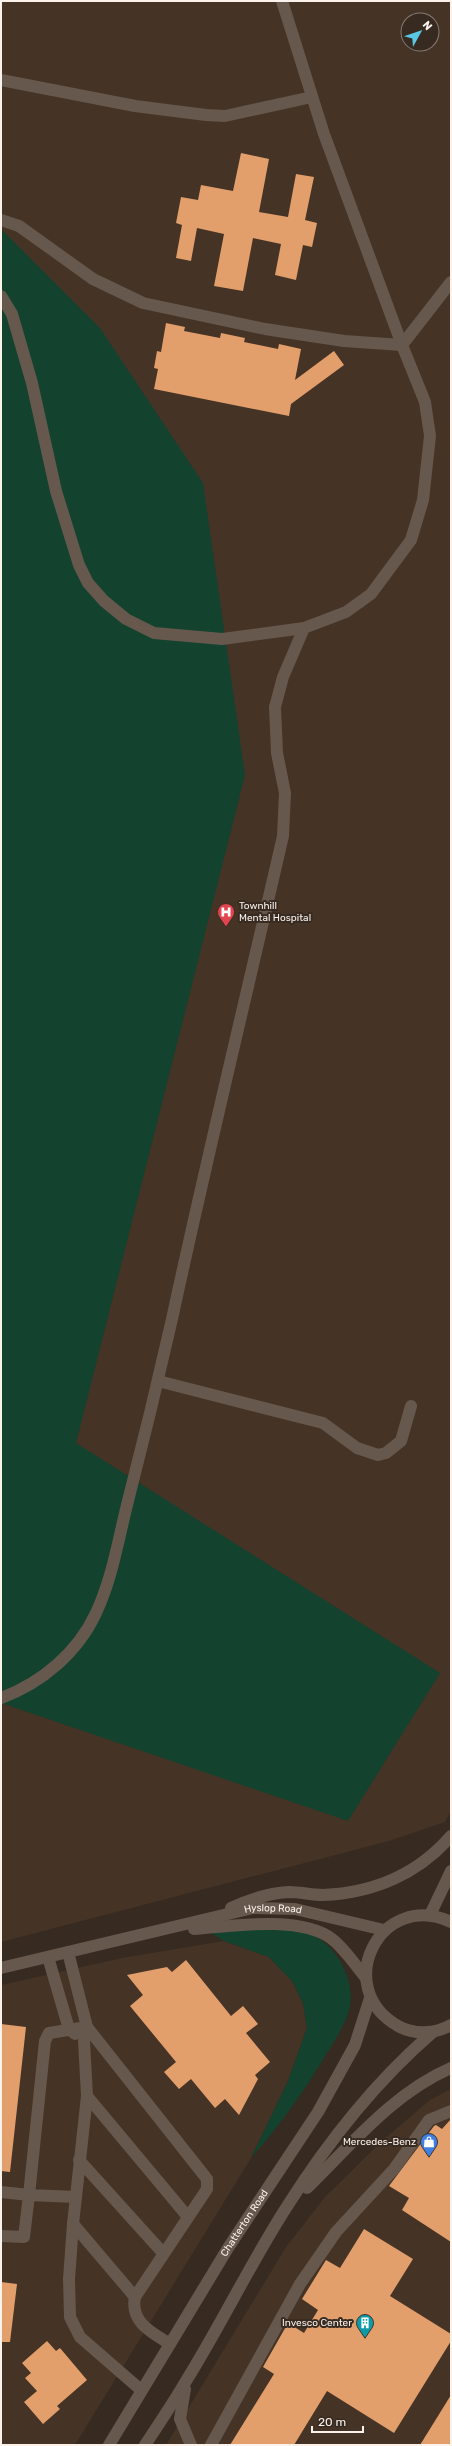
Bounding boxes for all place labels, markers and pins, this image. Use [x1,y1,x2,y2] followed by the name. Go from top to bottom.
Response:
[239,900,311,924] place label: Townhill Mental Hospital
[216,902,236,927] hospital icon: Townhill Mental Hospital
[419,2132,439,2157] shop icon: Mercedes-Benz
[343,2136,416,2148] place label: Mercedes-Benz
[355,2313,375,2338] building icon: Invesco Center
[282,2317,352,2329] place label: Invesco Center

